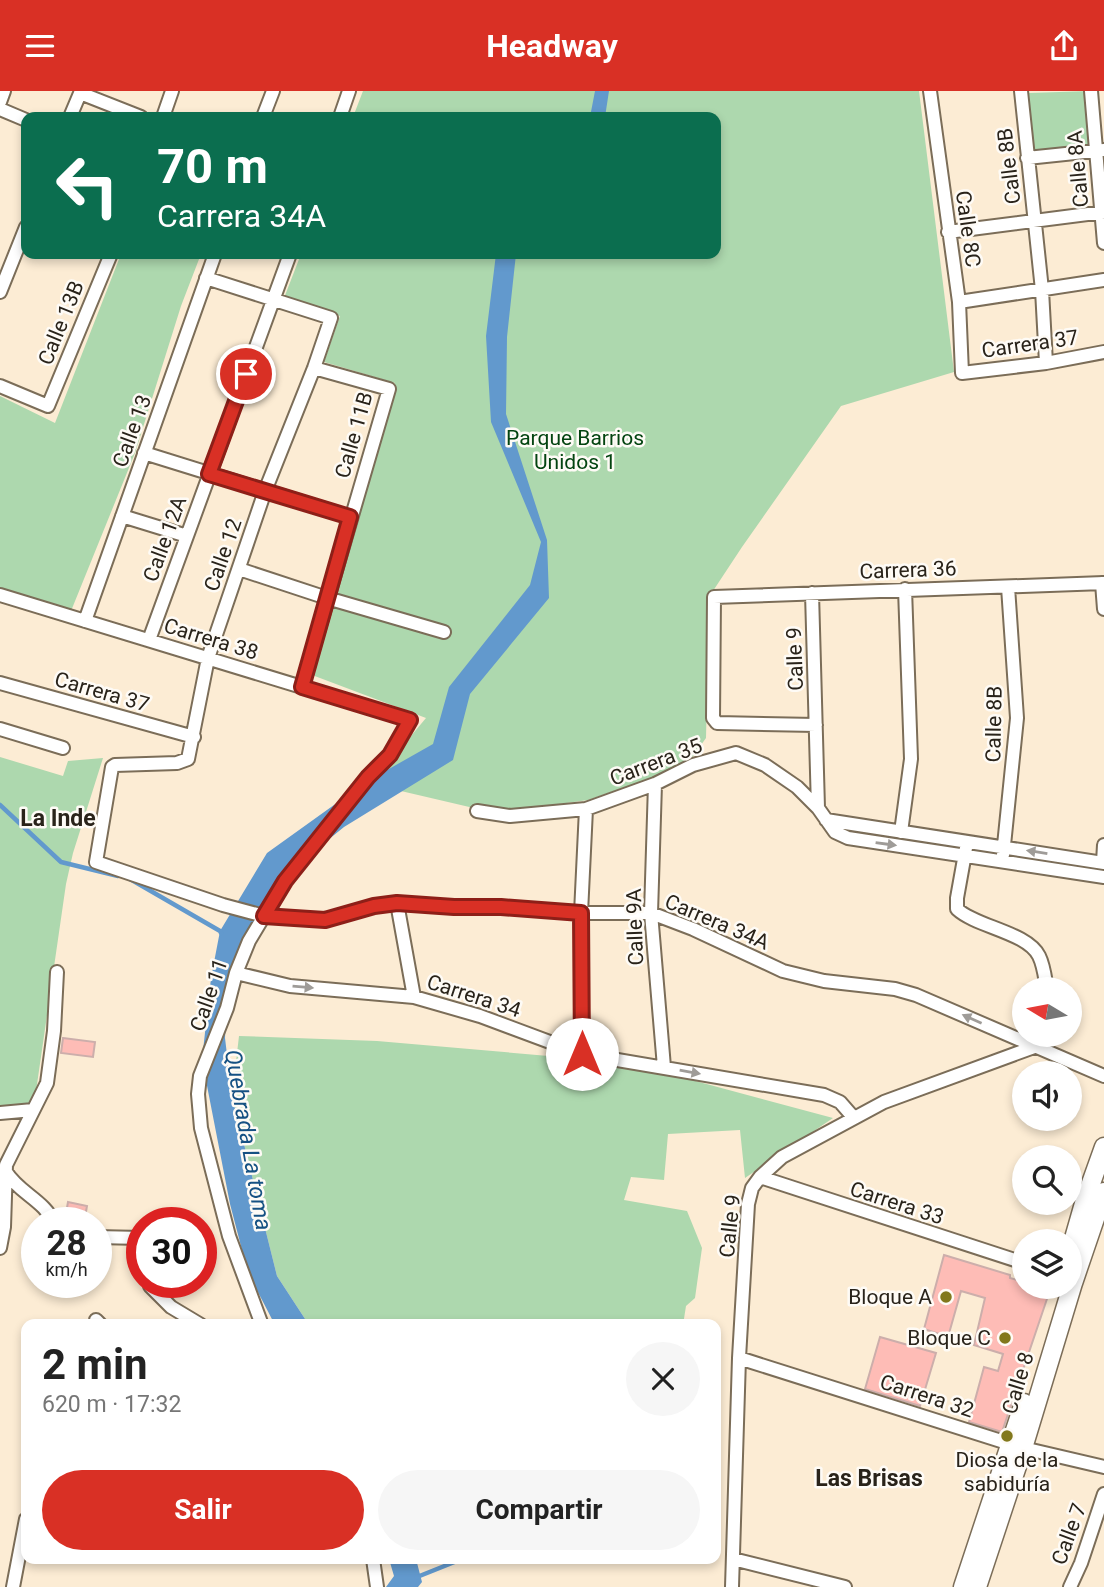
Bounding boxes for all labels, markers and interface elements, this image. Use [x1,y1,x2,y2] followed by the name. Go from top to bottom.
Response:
[21,27,59,65] icon: menu
[486,27,618,65] text: Headway
[1045,27,1083,65] icon: share
[992,127,1026,205] street label: Calle 8B
[1063,129,1093,208] street label: Calle 8A
[157,138,268,195] text: 70 m
[42,140,133,231] icon: left
[951,189,985,269] street label: Calle 8C
[157,197,326,235] text: Carrera 34A
[33,278,89,368] street label: Calle 13B
[980,325,1080,363] street label: Carrera 37
[216,344,276,404] pin
[227,355,265,393] icon: arrive
[330,389,378,481] street label: Calle 11B
[108,392,156,470] street label: Calle 13
[506,426,644,474] park label: Parque Barrios Unidos 1
[139,493,192,585] street label: Calle 12A
[199,515,247,594] street label: Calle 12
[859,556,957,584] street label: Carrera 36
[161,613,261,665] street label: Carrera 38
[782,627,808,691] street label: Calle 9
[52,667,152,717] street label: Carrera 37
[981,686,1007,762] street label: Calle 8B
[606,733,706,791] street label: Carrera 35
[20,805,96,832] district label: La Inde
[875,838,897,849] one-way arrow
[1025,847,1047,858] one-way arrow
[622,888,648,966] street label: Calle 9A
[661,889,773,955] street label: Carrera 34A
[185,956,233,1034] street label: Calle 11
[424,970,524,1022] street label: Carrera 34
[1012,977,1082,1047] north arrow
[1012,977,1082,1299] map controls
[292,982,314,993] one-way arrow
[962,1013,982,1025] one-way arrow
[545,1017,619,1091] position arrow
[219,1048,277,1232] water label: Quebrada La toma
[1012,1061,1082,1131] button: sound
[679,1067,701,1078] one-way arrow
[1012,1145,1082,1215] button: search
[847,1177,947,1229] street label: Carrera 33
[715,1193,745,1259] street label: Calle 9
[126,1207,217,1298] speed limit sign: 30
[46,1223,87,1264] text: 28
[1012,1229,1082,1299] button: layers
[45,1259,88,1280] text: km/h
[848,1285,932,1309] place label: Bloque A
[938,1289,954,1305] marker: Bloque A
[907,1326,991,1350] place label: Bloque C
[997,1330,1013,1346] marker: Bloque C
[42,1340,148,1389] text: 2 min
[626,1342,700,1416] button: close
[997,1349,1039,1417] street label: Calle 8
[877,1370,977,1422] street label: Carrera 32
[42,1391,181,1418] text: 620 m · 17:32
[999,1428,1015,1444] marker: Diosa de la sabiduría
[955,1448,1059,1496] place label: Diosa de la sabiduría
[815,1465,923,1492] district label: Las Brisas
[42,1470,364,1550] button: Salir
[378,1470,700,1550] button: Compartir
[1047,1500,1091,1568] street label: Calle 7

